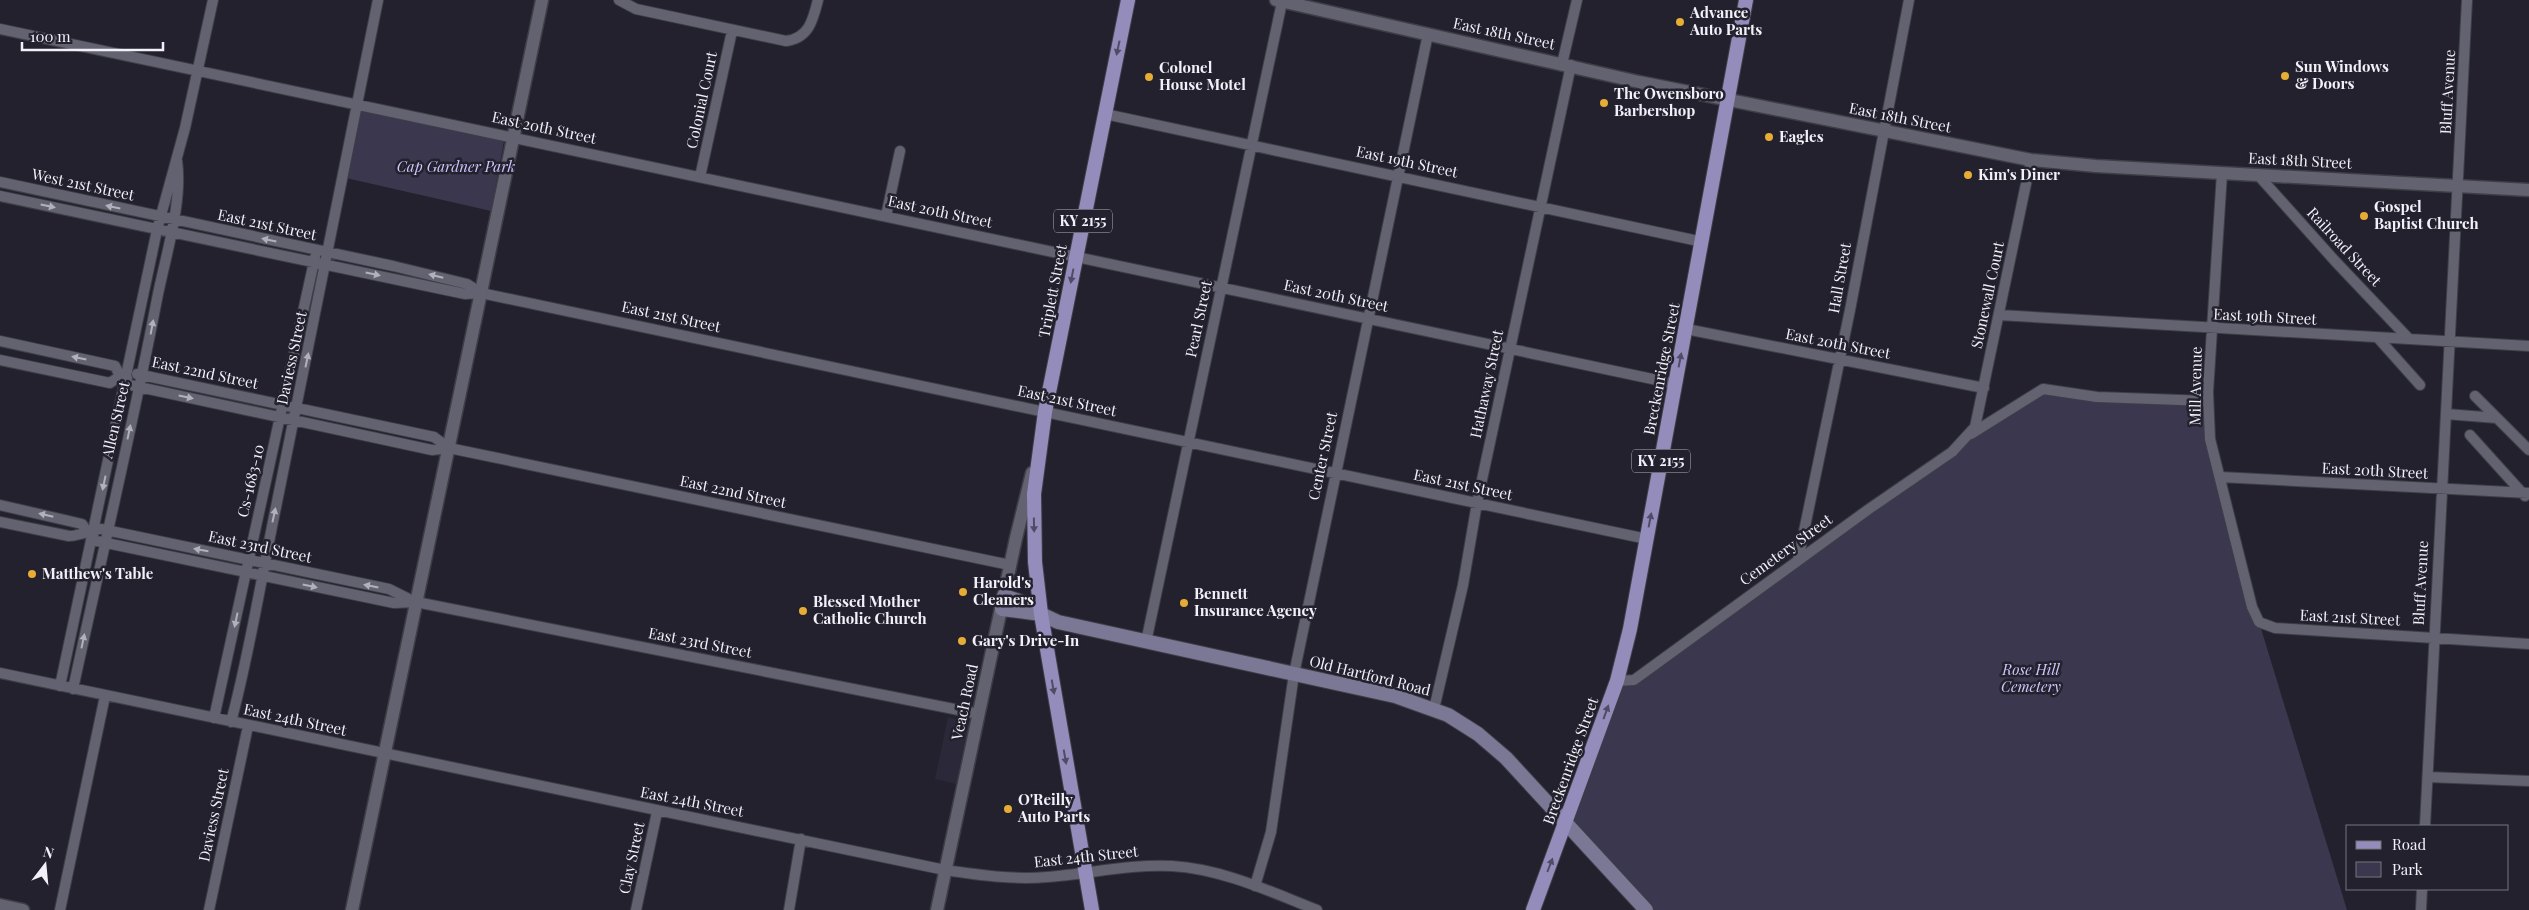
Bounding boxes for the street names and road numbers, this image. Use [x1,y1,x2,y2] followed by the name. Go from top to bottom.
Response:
[1451,12,1558,54] street label: East 18th Street
[681,49,721,150] street label: Colonial Court
[2435,49,2459,135] street label: Bluff Avenue
[1847,97,1954,137] street label: East 18th Street
[490,106,599,148] street label: East 20th Street
[1355,140,1461,182] street label: East 19th Street
[2248,147,2353,173] street label: East 18th Street
[29,163,137,205] street label: West 21st Street
[886,190,995,232] street label: East 20th Street
[2303,203,2387,290] street label: Railroad Street
[216,204,319,244] street label: East 21st Street
[1054,210,1112,232] road number: KY 2155
[1966,239,2008,350] street label: Stonewall Court
[1823,240,1855,315] street label: Hall Street
[1033,242,1071,339] street label: Triplett Street
[1282,274,1391,316] street label: East 20th Street
[1180,278,1216,359] street label: Pearl Street
[620,296,723,336] street label: East 21st Street
[1638,300,1684,437] street label: Breckenridge Street
[2213,303,2318,329] street label: East 19th Street
[271,309,311,406] street label: Daviess Street
[1784,323,1893,363] street label: East 20th Street
[1465,327,1507,440] street label: Hathaway Street
[2184,346,2206,426] street label: Mill Avenue
[150,351,261,393] street label: East 22nd Street
[96,379,134,461] street label: Allen Street
[1016,380,1119,420] street label: East 21st Street
[1303,409,1341,502] street label: Center Street
[232,442,268,519] street label: Cs-1683-10
[1632,450,1690,472] road number: KY 2155
[2321,457,2429,483] street label: East 20th Street
[1412,464,1515,504] street label: East 21st Street
[678,470,789,512] street label: East 22nd Street
[1735,508,1836,589] street label: Cemetery Street
[207,525,314,567] street label: East 23rd Street
[2408,540,2432,626] street label: Bluff Avenue
[2299,604,2401,630] street label: East 21st Street
[647,622,754,662] street label: East 23rd Street
[1308,650,1433,700] street label: Old Hartford Road
[946,661,982,743] street label: Veach Road
[1538,694,1603,827] street label: Breckenridge Street
[242,698,349,740] street label: East 24th Street
[193,766,233,863] street label: Daviess Street
[639,781,746,821] street label: East 24th Street
[614,819,649,896] street label: Clay Street
[1033,841,1140,871] street label: East 24th Street

